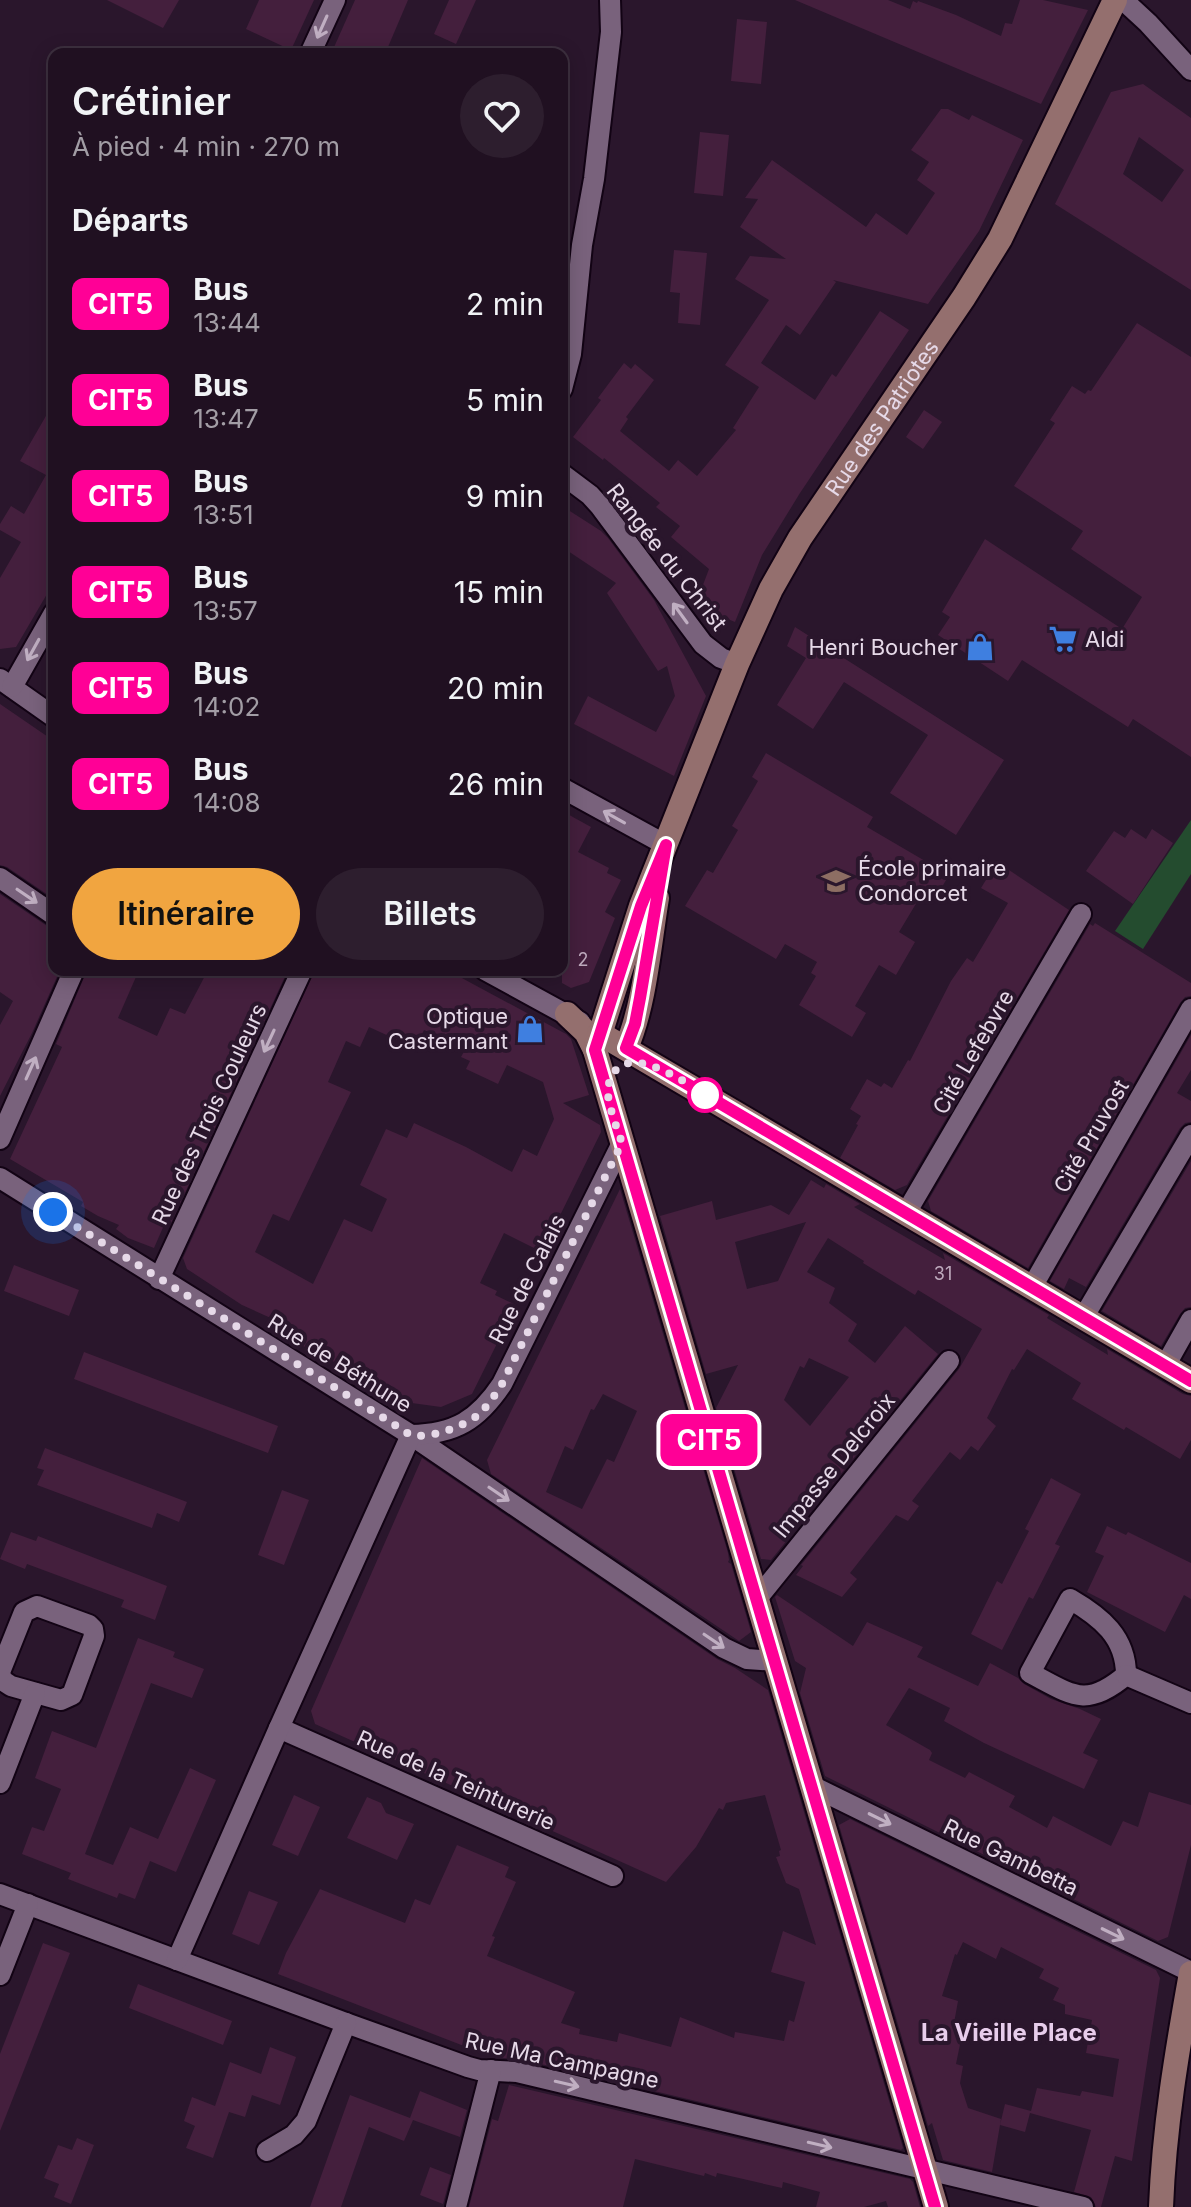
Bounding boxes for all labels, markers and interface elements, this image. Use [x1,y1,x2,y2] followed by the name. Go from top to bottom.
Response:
[314,14,329,39] one-way arrow
[460,74,544,158] button: heart
[72,78,231,124] text: Crétinier
[72,131,340,162] text: À pied · 4 min · 270 m
[72,202,189,238] text: Départs
[193,271,249,307] text: Bus
[466,286,544,322] text: 2 min
[88,287,153,321] text: CIT5
[193,307,261,338] text: 13:44
[820,335,944,501] street label: Rue des Patriotes
[193,367,249,403] text: Bus
[466,382,544,418] text: 5 min
[88,383,153,417] text: CIT5
[193,403,259,434] text: 13:47
[193,463,249,499] text: Bus
[466,478,544,514] text: 9 min
[602,478,732,636] street label: Rangée du Christ
[88,479,153,513] text: CIT5
[193,499,254,530] text: 13:51
[193,559,249,595] text: Bus
[454,574,544,610] text: 15 min
[88,575,153,609] text: CIT5
[193,595,258,626] text: 13:57
[672,603,689,624] one-way arrow
[1048,624,1078,654] supermarket icon: Aldi
[1085,626,1124,652] place label: Aldi
[965,632,995,662] shop icon: Henri Boucher
[808,634,958,660] place label: Henri Boucher
[25,638,41,661] one-way arrow
[193,655,249,691] text: Bus
[447,670,544,706] text: 20 min
[88,671,153,705] text: CIT5
[193,691,260,722] text: 14:02
[193,751,249,787] text: Bus
[447,766,544,802] text: 26 min
[88,767,153,801] text: CIT5
[193,787,261,818] text: 14:08
[603,809,626,825] one-way arrow
[858,855,1006,906] place label: École primaire Condorcet
[821,866,851,896] school or university icon: École primaire Condorcet
[72,868,300,960] button: Itinéraire
[316,868,544,960] button: Billets
[15,888,38,904] one-way arrow
[578,949,588,970] house number: 2
[927,985,1019,1119] street label: Cité Lefebvre
[146,999,272,1229] street label: Rue des Trois Couleurs
[388,1003,508,1054] place label: Optique Castermant
[515,1014,545,1044] shop icon: Optique Castermant
[261,1028,276,1052] one-way arrow
[25,1056,40,1080] one-way arrow
[1048,1075,1134,1197] street label: Cité Pruvost
[688,1078,722,1112] unlabelled marker
[33,1192,73,1232] your location
[483,1210,571,1348] street label: Rue de Calais
[934,1263,952,1284] house number: 31
[263,1308,417,1418] street label: Rue de Béthune
[768,1387,900,1543] street label: Impasse Delcroix
[653,1414,765,1466] line badge: CIT5
[676,1423,742,1457] text: CIT5
[488,1486,510,1502] one-way arrow
[702,1633,725,1649] one-way arrow
[353,1725,559,1835] street label: Rue de la Teinturerie
[868,1812,892,1827] one-way arrow
[939,1813,1083,1901] street label: Rue Gambetta
[1101,1927,1125,1942] one-way arrow
[921,2018,1097,2047] district label: La Vieille Place
[463,2027,661,2093] street label: Rue Ma Campagne
[554,2078,580,2093] one-way arrow
[807,2138,833,2153] one-way arrow

